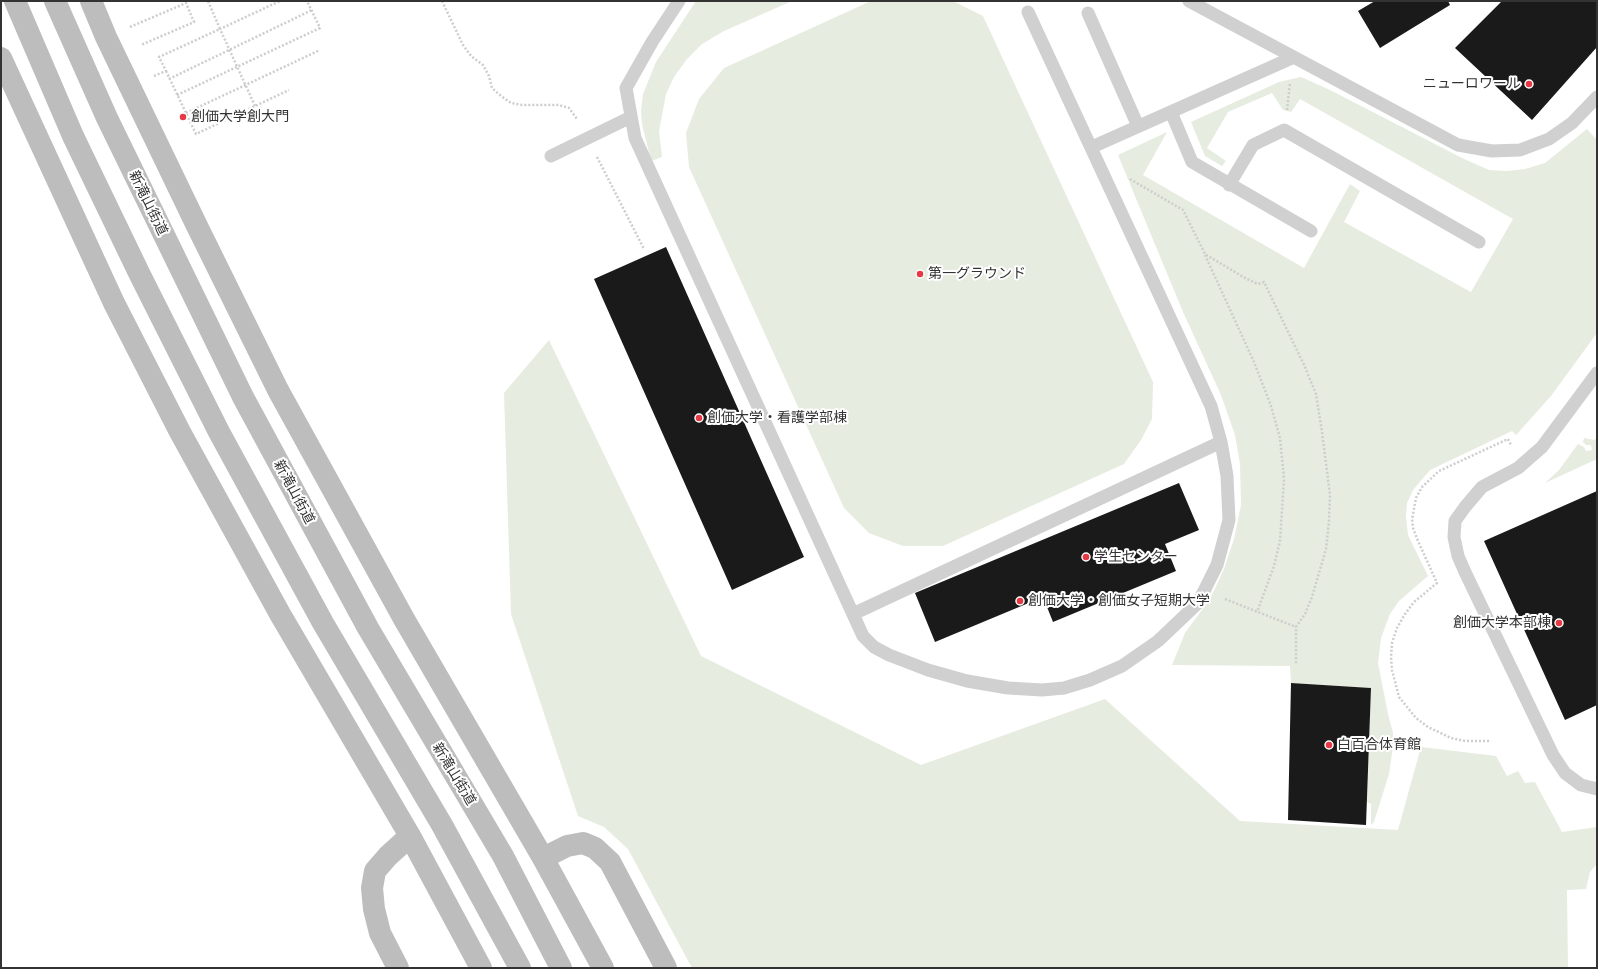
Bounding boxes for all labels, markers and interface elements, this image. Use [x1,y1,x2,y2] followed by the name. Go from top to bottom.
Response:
[1423,76,1521,92] place label: ニューロワール
[1524,79,1534,89] marker: ニューロワール
[191,109,289,125] place label: 創価大学創大門
[178,112,188,122] marker: 創価大学創大門
[125,168,171,238] street label: 新滝山街道
[928,266,1026,282] place label: 第一グラウンド
[915,269,925,279] marker: 第一グラウンド
[707,410,847,426] place label: 創価大学・看護学部棟
[694,413,704,423] marker: 創価大学・看護学部棟
[270,457,318,527] street label: 新滝山街道
[1094,549,1178,565] place label: 学生センター
[1081,552,1091,562] marker: 学生センター
[1028,593,1210,609] place label: 創価大学・創価女子短期大学
[1015,596,1025,606] marker: 創価大学・創価女子短期大学
[1453,615,1551,631] place label: 創価大学本部棟
[1554,618,1564,628] marker: 創価大学本部棟
[1337,737,1421,753] place label: 白百合体育館
[429,740,479,808] street label: 新滝山街道
[1324,740,1334,750] marker: 白百合体育館

